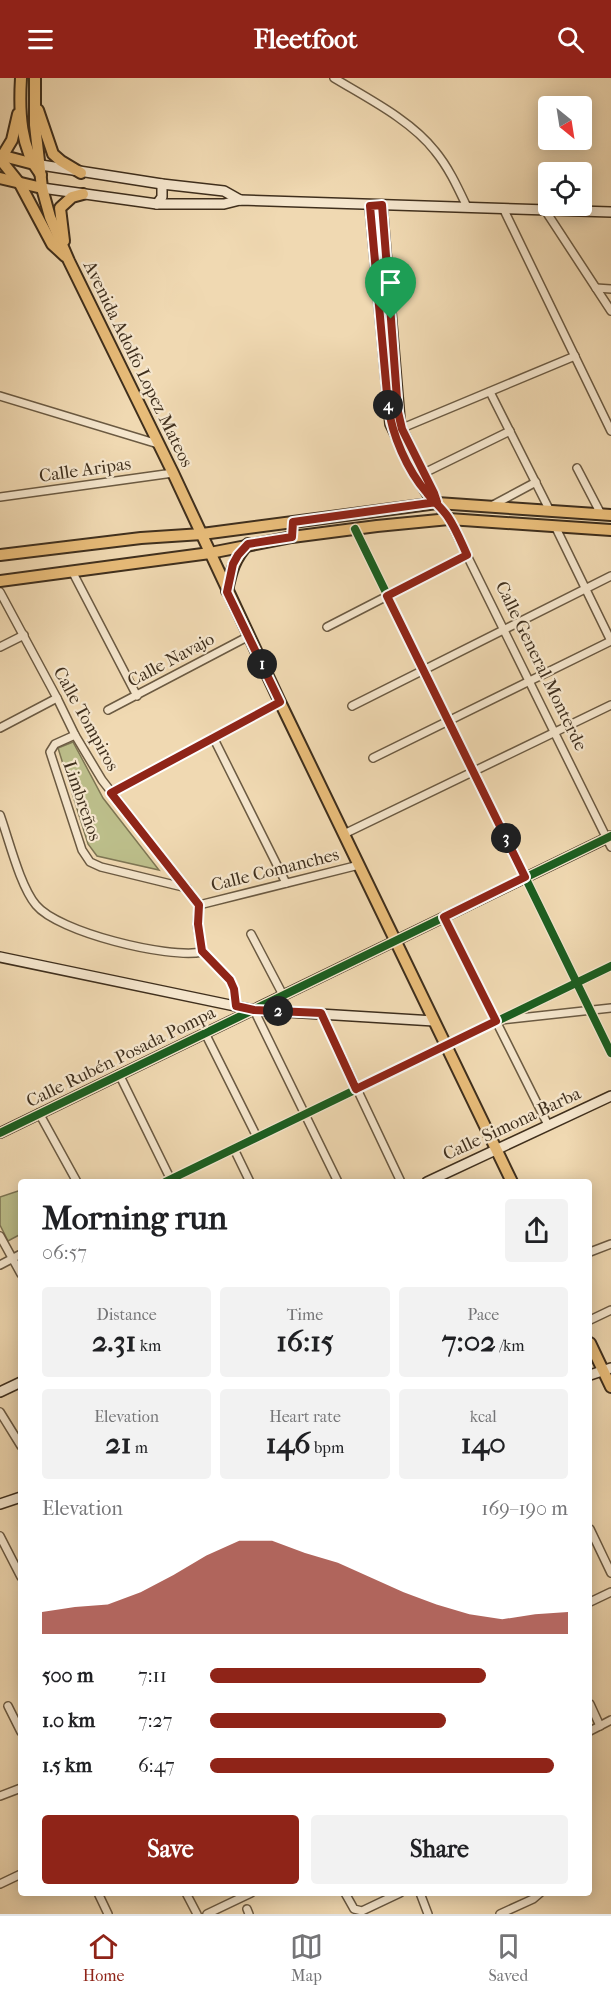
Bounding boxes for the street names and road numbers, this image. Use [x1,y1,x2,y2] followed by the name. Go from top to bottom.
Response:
[78,256,197,471] street label: Avenida Adolfo Lopez Mateos
[38,453,133,487] street label: Calle Aripas
[491,578,591,754] street label: Calle General Monterde
[124,628,218,692] street label: Calle Navajo
[49,663,123,775] street label: Calle Tompiros
[59,758,106,844] street label: Limbreños
[209,844,342,896] street label: Calle Comanches
[23,1002,220,1112] street label: Calle Rubén Posada Pompa
[440,1083,585,1165] street label: Calle Simona Barba

